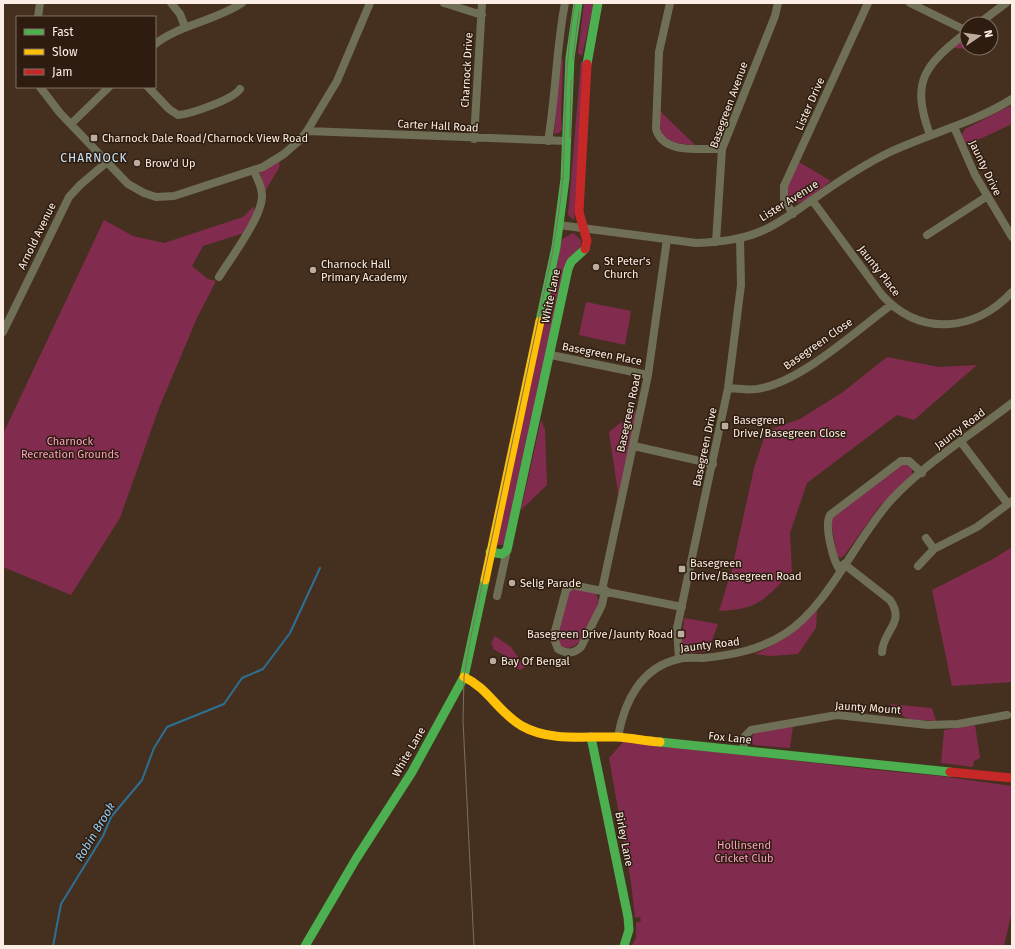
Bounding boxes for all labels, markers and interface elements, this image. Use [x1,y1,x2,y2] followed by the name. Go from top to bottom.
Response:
[16,16,156,88] legend
[959,16,999,56] north arrow
[52,25,74,39] text: Fast
[981,29,995,39] text: N
[459,32,475,108] street label: Charnock Drive
[52,45,78,59] text: Slow
[707,60,751,150] street label: Basegreen Avenue
[52,65,72,79] text: Jam
[793,76,827,132] street label: Lister Drive
[397,117,479,135] street label: Carter Hall Road
[102,132,308,145] place label: Charnock Dale Road/Charnock View Road
[89,133,99,143] marker: Charnock Dale Road/Charnock View Road
[966,138,1004,198] street label: Jaunty Drive
[60,151,128,165] district label: CHARNOCK
[145,157,196,170] place label: Brow'd Up
[132,158,142,168] marker: Brow'd Up
[757,178,821,224] street label: Lister Avenue
[15,201,59,271] street label: Arnold Avenue
[855,243,903,299] street label: Jaunty Place
[604,255,651,281] place label: St Peter’s Church
[321,258,408,284] place label: Charnock Hall Primary Academy
[591,262,601,272] marker: St Peter’s Church
[308,265,318,275] marker: Charnock Hall Primary Academy
[539,268,563,324] street label: White Lane
[781,315,855,373] street label: Basegreen Close
[561,340,643,368] street label: Basegreen Place
[614,372,644,454] street label: Basegreen Road
[690,406,720,488] street label: Basegreen Drive
[932,406,988,452] street label: Jaunty Road
[733,414,846,440] place label: Basegreen Drive/Basegreen Close
[720,421,730,431] marker: Basegreen Drive/Basegreen Close
[21,435,119,461] park label: Charnock Recreation Grounds
[690,557,802,583] place label: Basegreen Drive/Basegreen Road
[677,564,687,574] marker: Basegreen Drive/Basegreen Road
[520,577,581,590] place label: Selig Parade
[507,578,517,588] marker: Selig Parade
[527,628,673,641] place label: Basegreen Drive/Jaunty Road
[676,629,686,639] marker: Basegreen Drive/Jaunty Road
[680,635,740,655] street label: Jaunty Road
[501,655,570,668] place label: Bay Of Bengal
[488,656,498,666] marker: Bay Of Bengal
[835,699,902,717] street label: Jaunty Mount
[390,725,428,779] street label: White Lane
[708,729,752,747] street label: Fox Lane
[72,800,118,864] water label: Robin Brook
[612,811,636,867] street label: Birley Lane
[714,839,774,865] park label: Hollinsend Cricket Club

